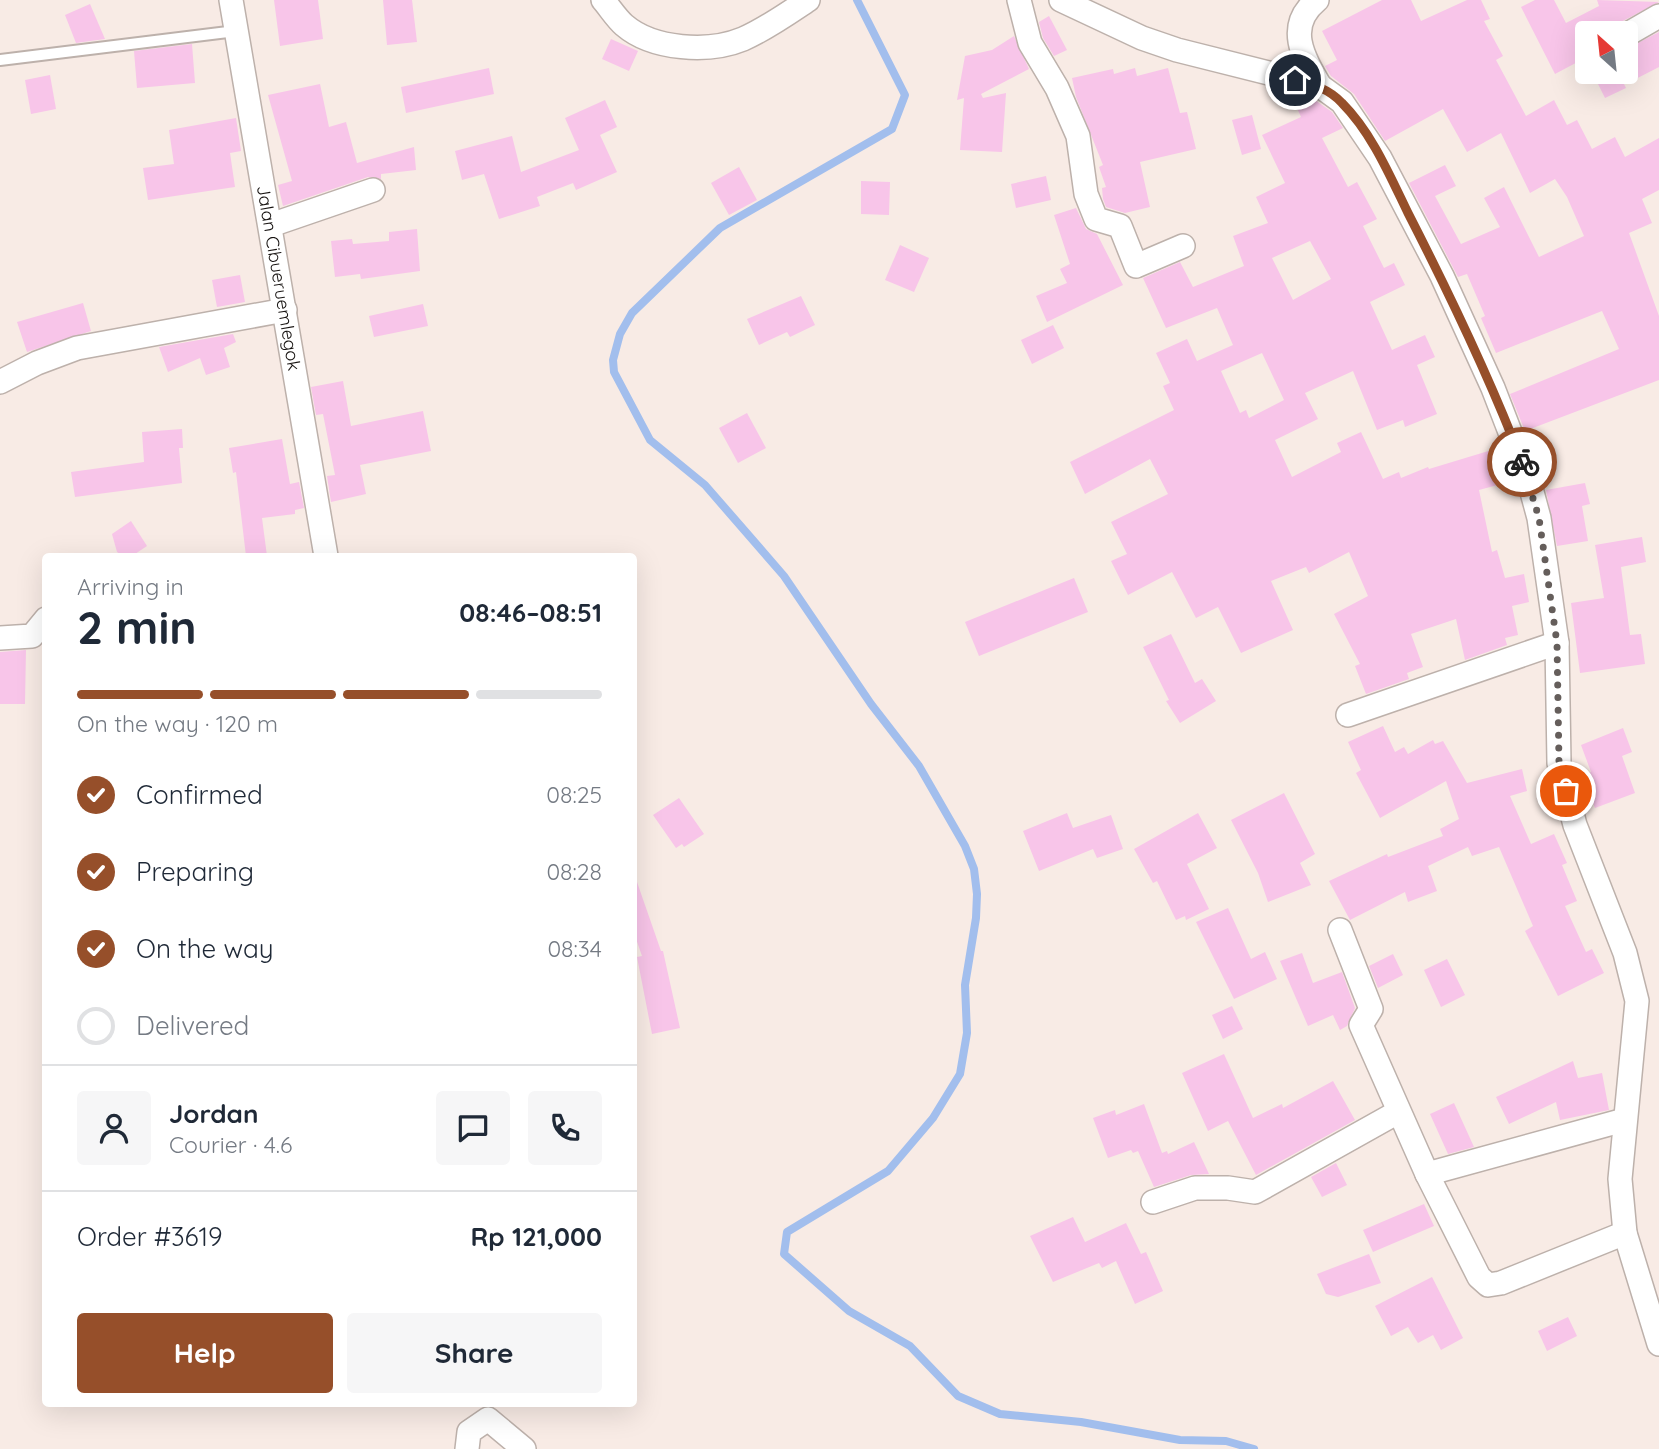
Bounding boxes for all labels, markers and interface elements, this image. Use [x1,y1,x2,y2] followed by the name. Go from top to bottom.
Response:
[1575,21,1638,84] north arrow
[1575,21,1638,84] map controls
[1265,50,1325,110] pin
[1276,61,1314,99] icon: home
[252,183,306,372] street label: Jalan Cibueruemlegok
[1487,427,1557,497] courier
[1503,443,1541,481] icon: bike
[77,572,184,601] text: Arriving in
[459,596,602,629] text: 08:46–08:51
[77,598,197,656] text: 2 min
[77,709,278,738] text: On the way · 120 m
[1536,761,1596,821] pin
[1547,772,1585,810] icon: bag
[77,776,115,814] icon: check
[136,778,263,811] text: Confirmed
[546,780,602,809] text: 08:25
[77,853,115,891] icon: check
[136,855,254,888] text: Preparing
[546,857,602,886] text: 08:28
[77,930,115,968] icon: check
[136,932,274,965] text: On the way
[547,934,602,963] text: 08:34
[136,1009,249,1042] text: Delivered
[77,1091,151,1165] button: person
[436,1091,510,1165] button: chat
[528,1091,602,1165] button: phone
[169,1097,258,1130] text: Jordan
[169,1130,292,1159] text: Courier · 4.6
[77,1220,223,1253] text: Order #3619
[470,1220,602,1253] text: Rp 121,000
[77,1313,333,1393] button: Help
[347,1313,602,1393] button: Share

